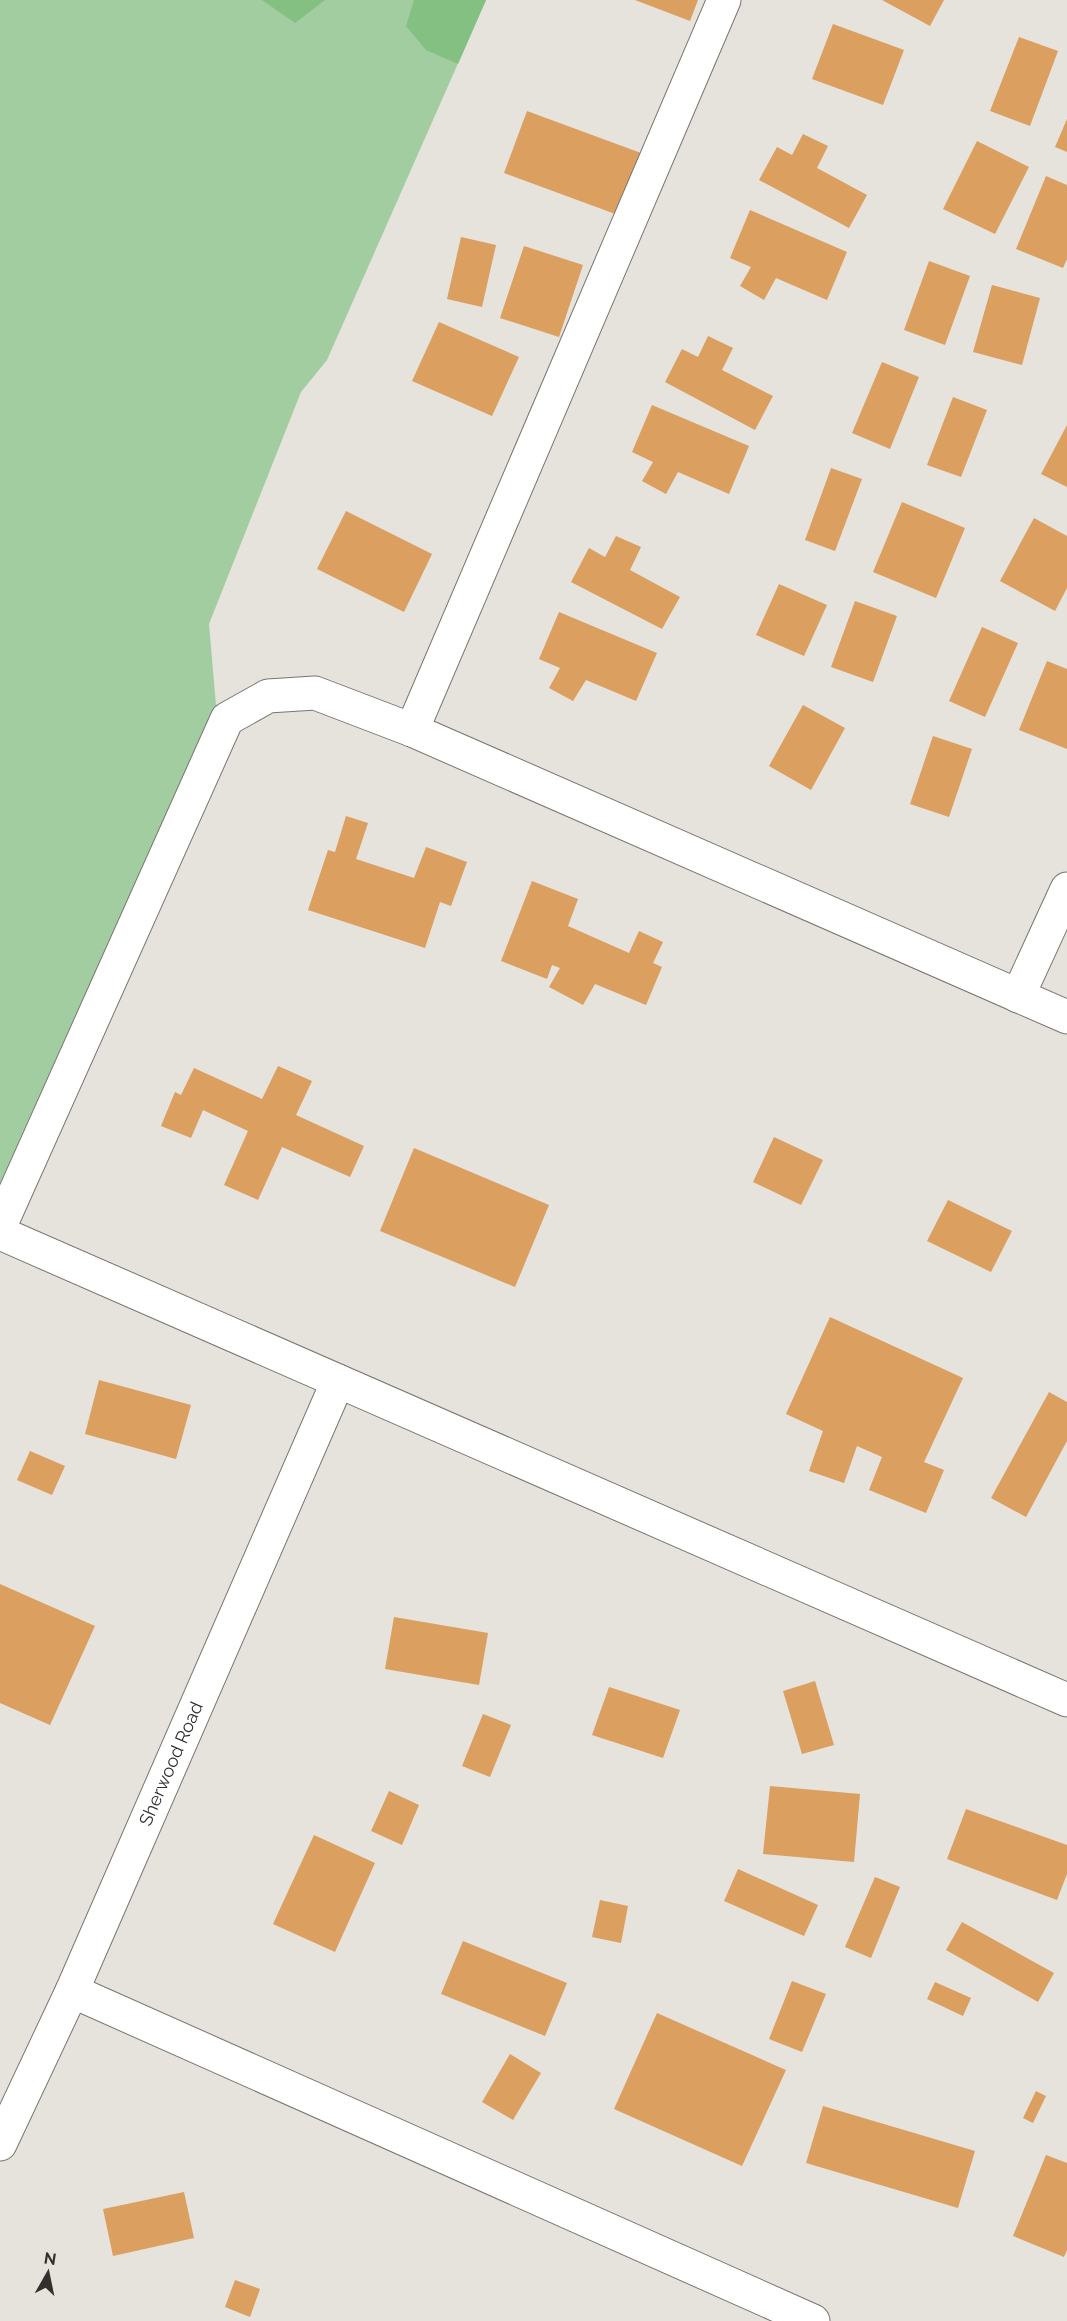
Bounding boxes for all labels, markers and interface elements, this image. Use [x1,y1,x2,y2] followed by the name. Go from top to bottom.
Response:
[134,1698,207,1829] street label: Sherwood Road
[18,2243,78,2303] north arrow
[43,2248,58,2269] text: N

